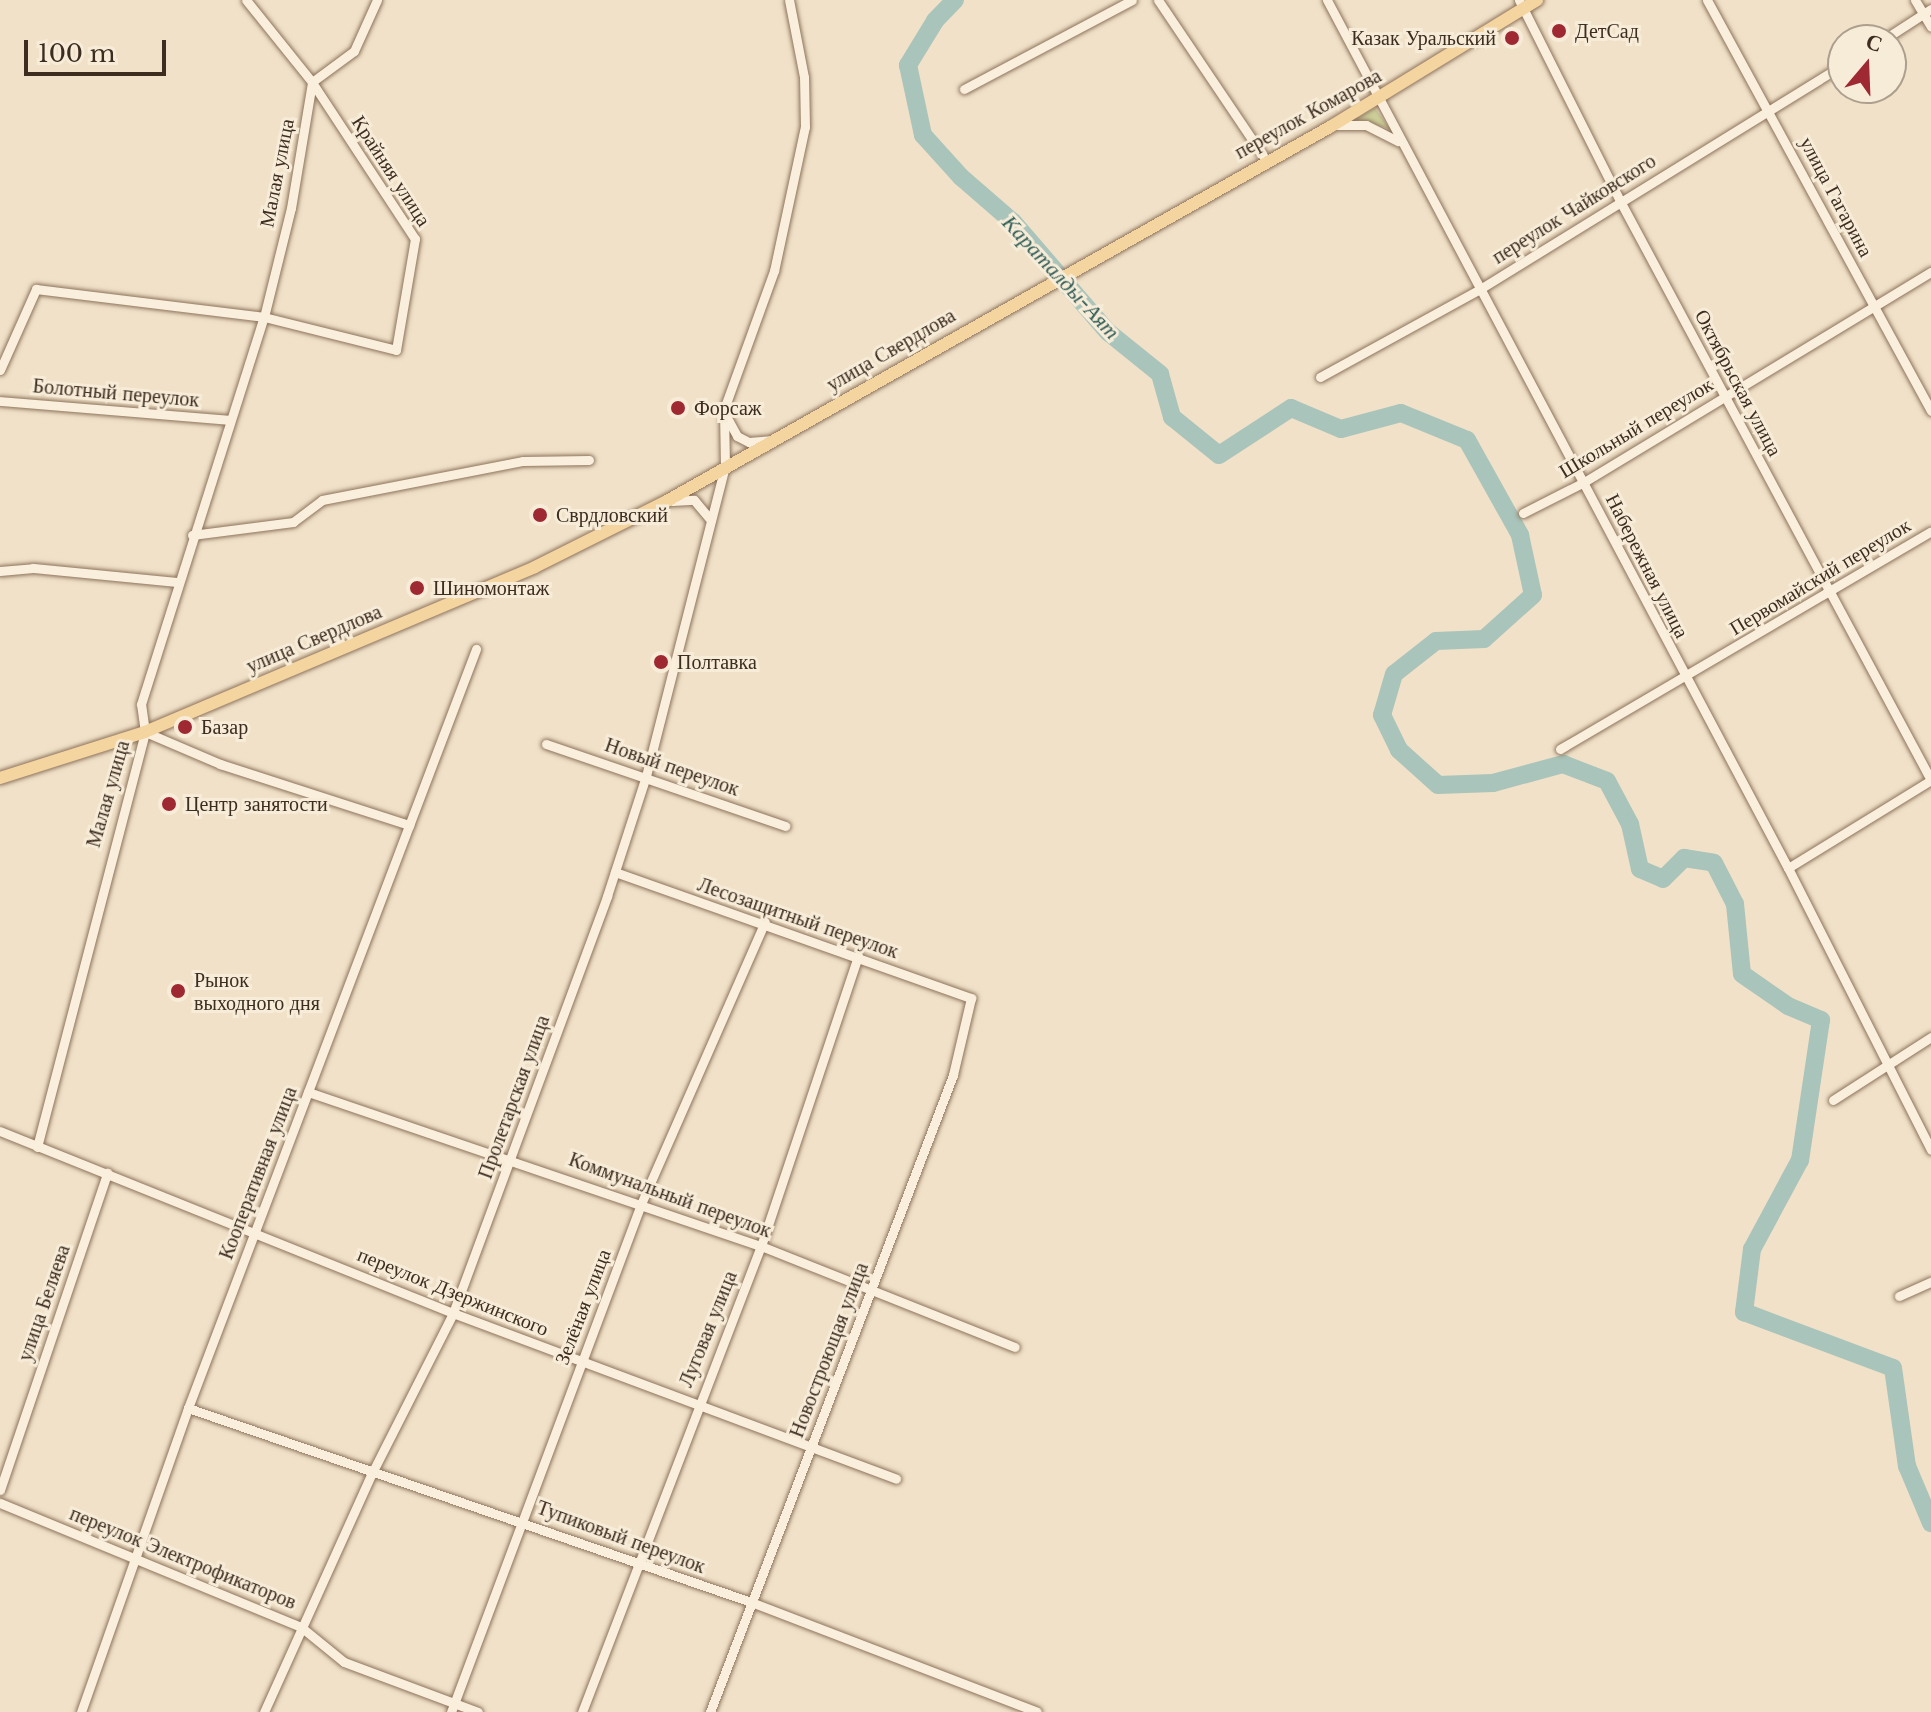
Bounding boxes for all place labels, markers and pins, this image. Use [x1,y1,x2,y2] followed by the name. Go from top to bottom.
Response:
[1575,19,1639,43] place label: ДетСад
[1550,22,1568,40] marker: ДетСад
[1351,26,1496,50] place label: Казак Уральский
[1503,29,1521,47] marker: Казак Уральский
[694,396,762,420] place label: Форсаж
[669,399,687,417] marker: Форсаж
[556,503,668,527] place label: Сврдловский
[531,506,549,524] marker: Сврдловский
[433,576,549,600] place label: Шиномонтаж
[408,579,426,597] marker: Шиномонтаж
[677,650,757,674] place label: Полтавка
[652,653,670,671] marker: Полтавка
[201,715,248,739] place label: Базар
[176,718,194,736] marker: Базар
[185,792,328,816] place label: Центр занятости
[160,795,178,813] marker: Центр занятости
[194,968,320,1015] place label: Рынок выходного дня
[169,982,187,1000] marker: Рынок выходного дня

